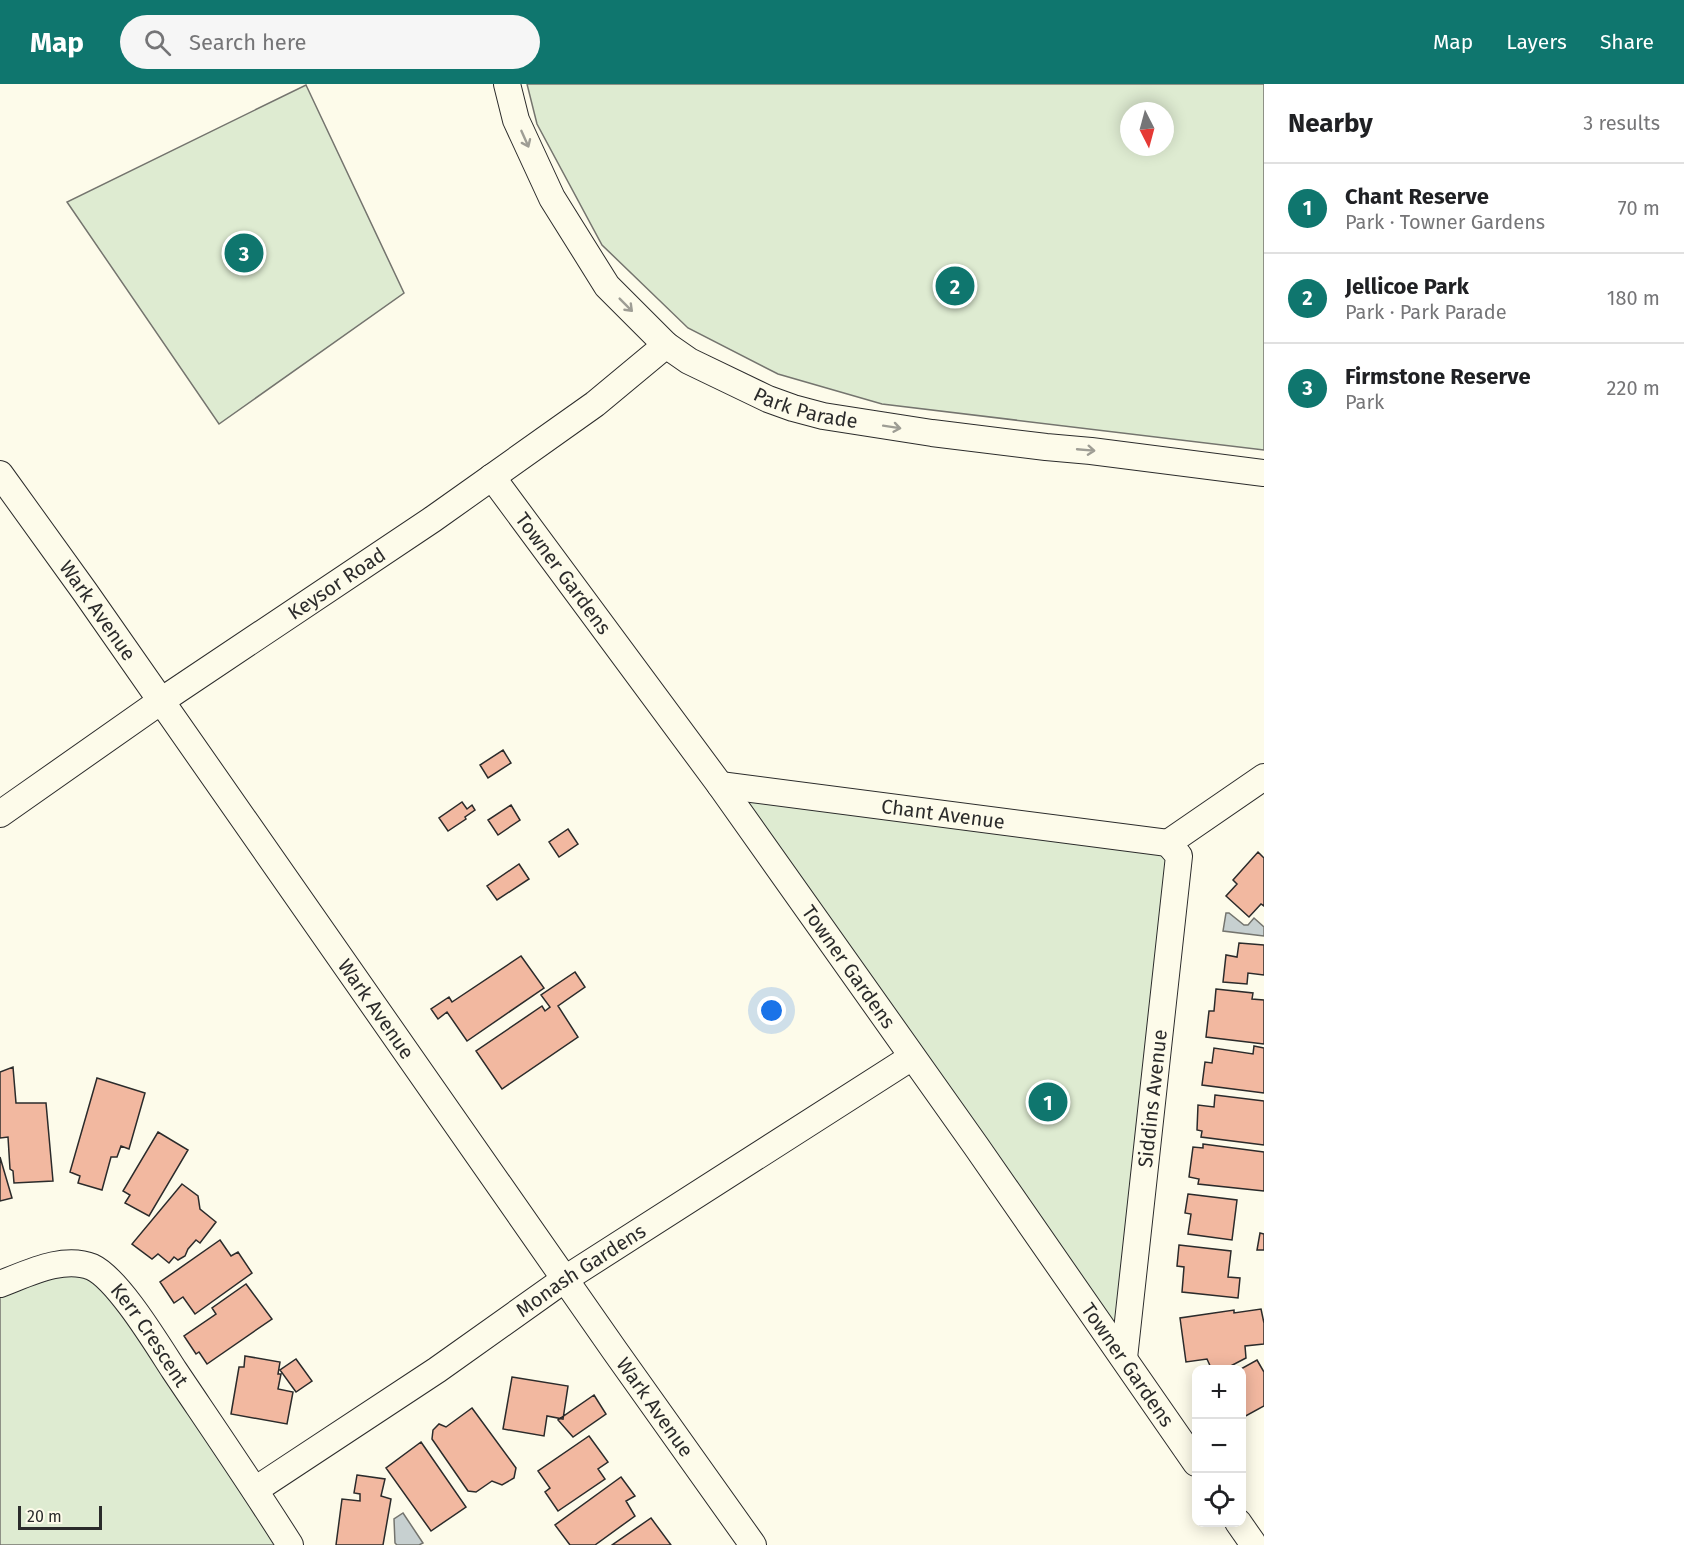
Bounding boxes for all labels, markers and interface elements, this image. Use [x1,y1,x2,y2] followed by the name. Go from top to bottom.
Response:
[120,15,540,69] search box
[30,26,84,59] text: Map
[141,26,174,59] icon: search
[189,29,307,56] text: Search here
[1433,29,1473,55] text: Map
[1506,29,1567,55] text: Layers
[1600,29,1654,55] text: Share
[1120,102,1174,156] north arrow
[1288,108,1373,139] text: Nearby
[1583,111,1660,135] text: 3 results
[520,130,532,148] one-way arrow
[1345,183,1489,210] text: Chant Reserve
[1303,196,1312,220] text: 1
[1618,196,1660,220] text: 70 m
[1345,210,1545,234] text: Park · Towner Gardens
[224,230,264,276] pin: 3
[936,264,974,308] pin: 2
[1345,273,1469,300] text: Jellicoe Park
[1302,286,1313,310] text: 2
[1607,286,1660,310] text: 180 m
[619,297,634,312] one-way arrow
[1345,300,1507,324] text: Park · Park Parade
[1345,363,1531,390] text: Firmstone Reserve
[1302,376,1313,400] text: 3
[1607,376,1660,400] text: 220 m
[750,382,859,433] street label: Park Parade
[1345,390,1384,414] text: Park
[882,421,902,432] one-way arrow
[1075,445,1095,456] one-way arrow
[510,508,616,639] street label: Towner Gardens
[283,542,390,625] street label: Keysor Road
[54,556,141,665] street label: Wark Avenue
[880,794,1006,834] street label: Chant Avenue
[797,900,901,1033] street label: Towner Gardens
[333,954,419,1064] street label: Wark Avenue
[757,996,786,1025] your location
[1133,1028,1172,1169] street label: Siddins Avenue
[1028,1080,1068,1124] pin: 1
[511,1219,650,1322] street label: Monash Gardens
[106,1278,194,1392] street label: Kerr Crescent
[1076,1298,1179,1431] street label: Towner Gardens
[611,1353,698,1462] street label: Wark Avenue
[1192,1365,1246,1527] map controls
[1192,1365,1246,1419] button: +
[1192,1419,1246,1473] button: −
[1192,1473,1246,1527] button: locate
[18,1503,102,1530] scale bar
[27,1507,62,1526] text: 20 m

